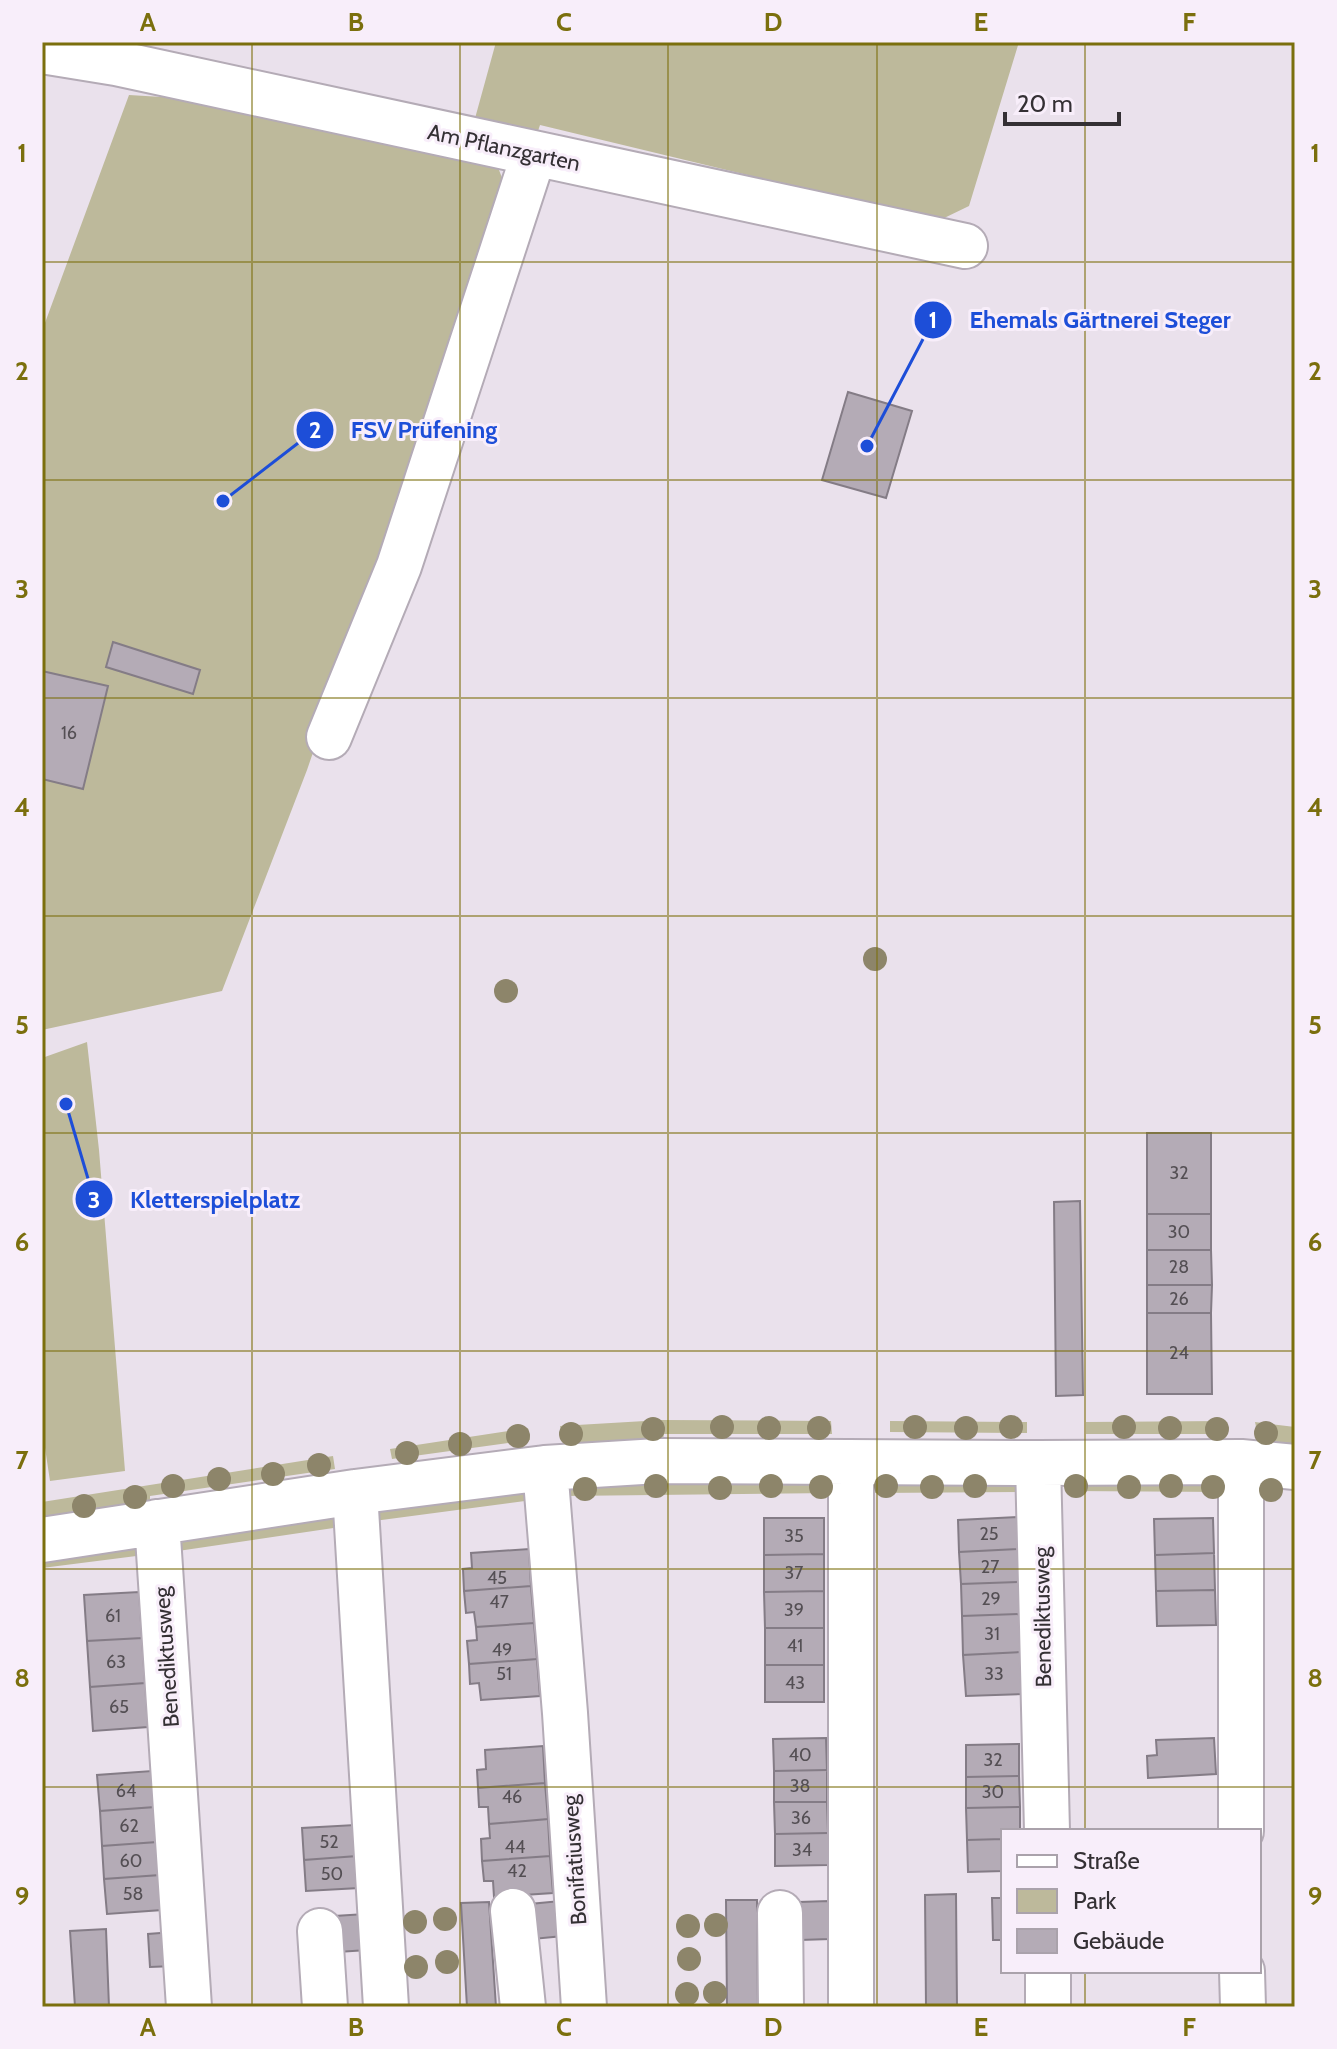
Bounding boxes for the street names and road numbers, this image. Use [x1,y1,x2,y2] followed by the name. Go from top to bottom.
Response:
[425,118,583,177] street label: Am Pflanzgarten
[1028,1545,1057,1688] street label: Benediktusweg
[148,1585,185,1728] street label: Benediktusweg
[556,1793,593,1926] street label: Bonifatiusweg

